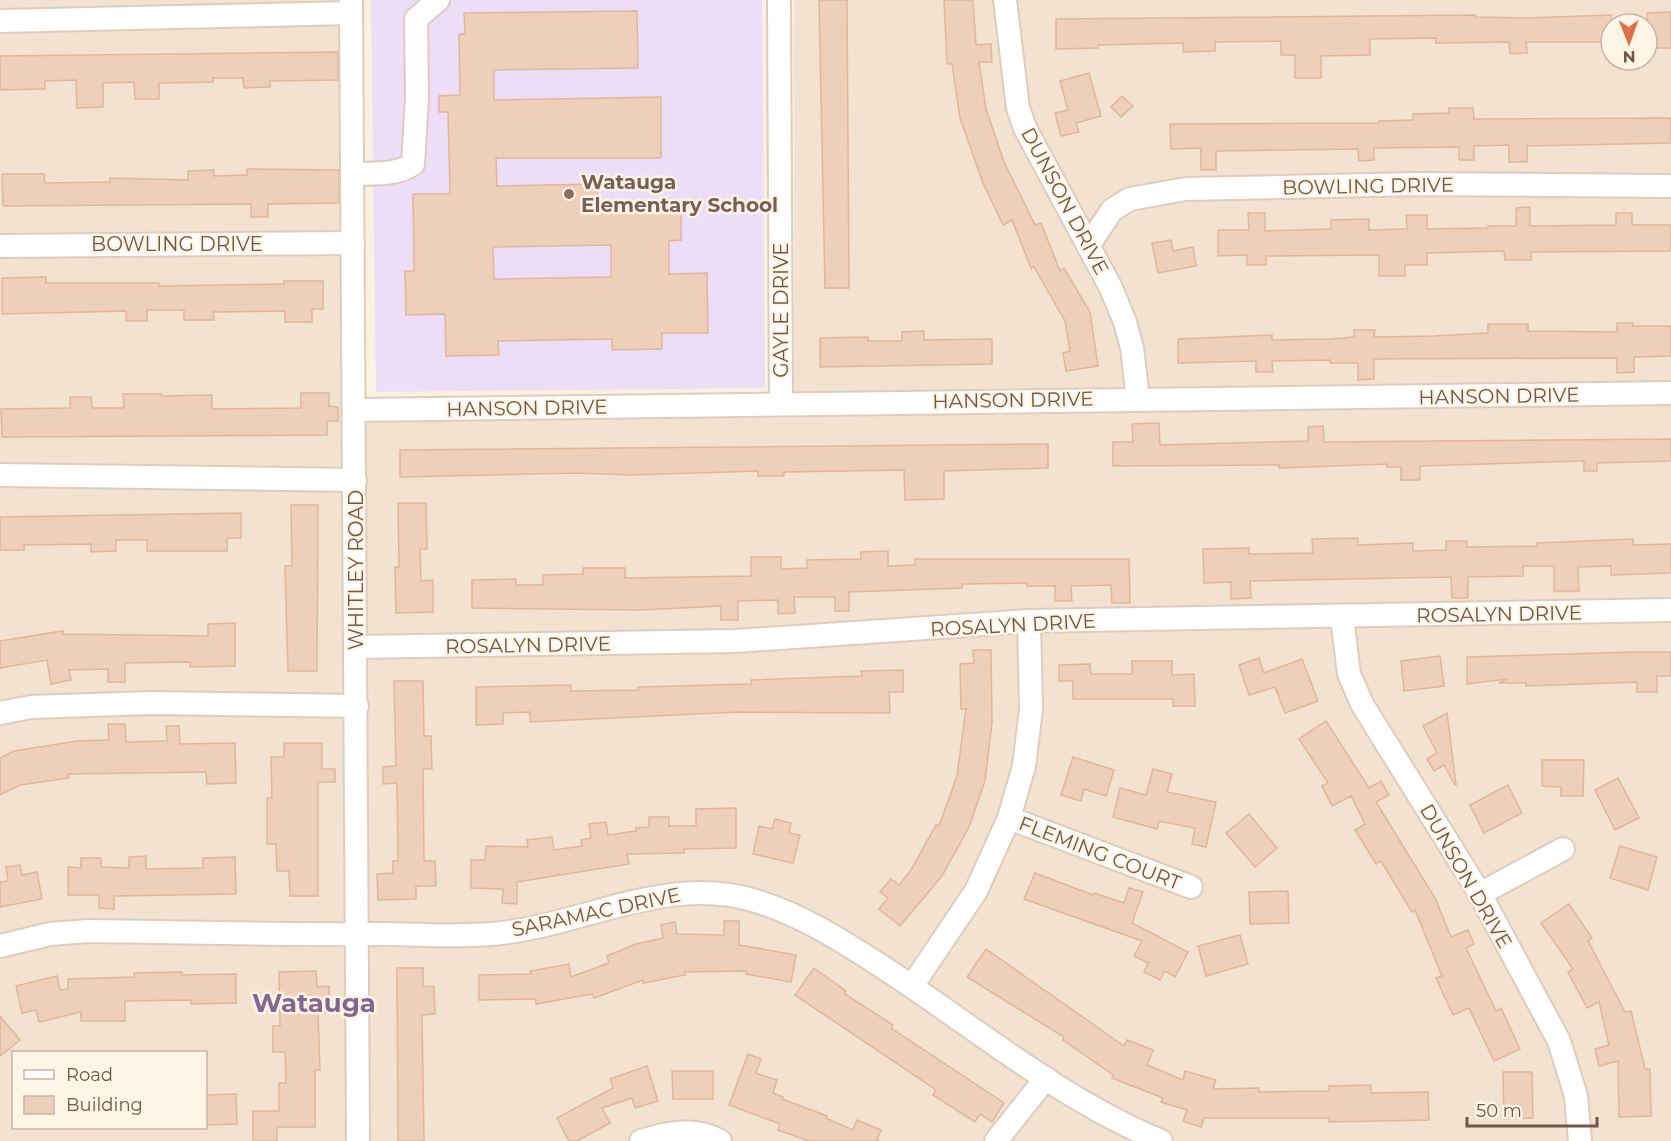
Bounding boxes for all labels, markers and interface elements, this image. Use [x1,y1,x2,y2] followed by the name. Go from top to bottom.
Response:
[1599,12,1659,72] north arrow
[1623,47,1636,66] text: N
[1016,123,1114,279] street label: DUNSON DRIVE
[581,170,778,217] place label: Watauga Elementary School
[1282,173,1454,199] street label: BOWLING DRIVE
[562,187,576,201] marker: Watauga Elementary School
[91,232,263,256] street label: BOWLING DRIVE
[769,242,793,378] street label: GAYLE DRIVE
[1418,383,1580,409] street label: HANSON DRIVE
[932,387,1094,413] street label: HANSON DRIVE
[446,395,608,421] street label: HANSON DRIVE
[344,490,368,650] street label: WHITLEY ROAD
[1416,601,1582,627] street label: ROSALYN DRIVE
[930,609,1096,641] street label: ROSALYN DRIVE
[445,632,611,658] street label: ROSALYN DRIVE
[1415,799,1517,953] street label: DUNSON DRIVE
[1016,811,1185,895] street label: FLEMING COURT
[509,882,683,942] street label: SARAMAC DRIVE
[252,987,376,1019] district label: Watauga
[12,1051,207,1129] legend
[66,1064,113,1086] text: Road
[1467,1090,1598,1128] scale bar
[66,1094,143,1116] text: Building
[1476,1100,1522,1122] text: 50 m

